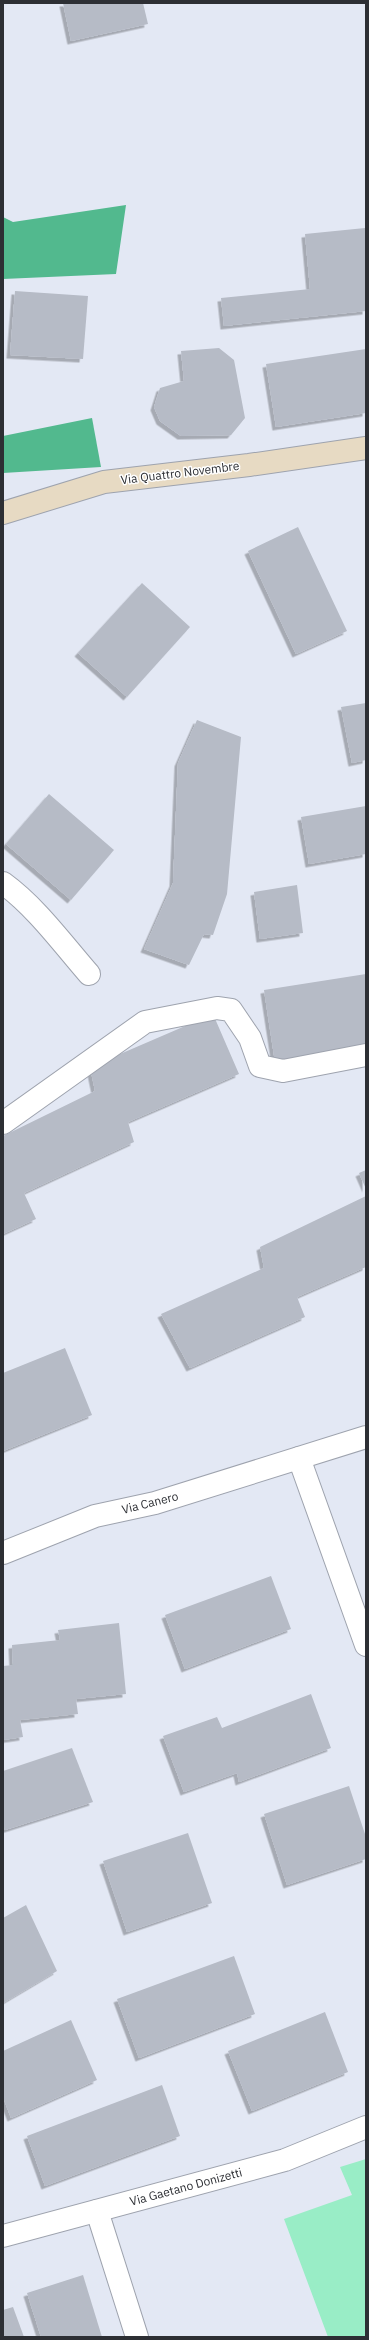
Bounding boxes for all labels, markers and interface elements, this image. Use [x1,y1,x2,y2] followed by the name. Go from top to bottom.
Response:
[120,458,240,487] street label: Via Quattro Novembre
[120,1488,180,1517] street label: Via Canero
[128,2164,244,2209] street label: Via Gaetano Donizetti

